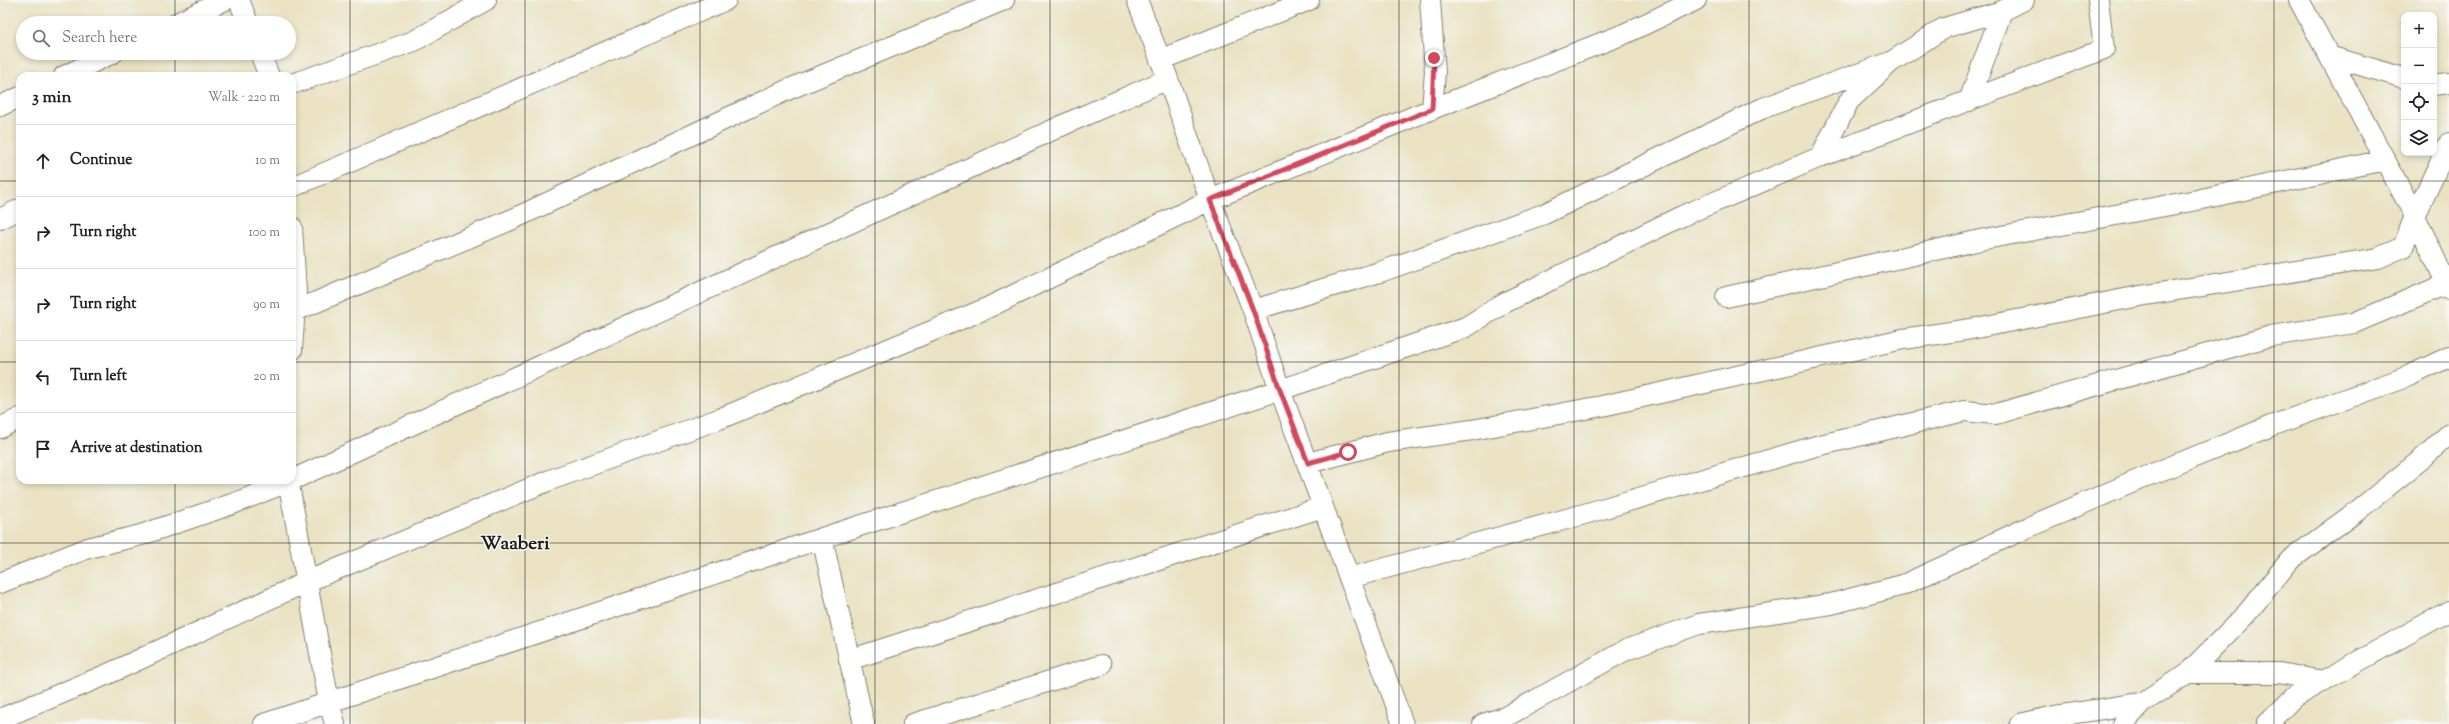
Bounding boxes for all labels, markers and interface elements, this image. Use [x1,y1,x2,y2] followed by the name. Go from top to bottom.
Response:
[2401,12,2437,156] map controls
[2401,12,2437,48] button: +
[16,16,296,60] search box
[30,27,52,49] icon: search
[62,28,137,49] text: Search here
[2401,48,2437,84] button: −
[1425,49,1443,67] route end
[2401,84,2437,120] button: locate
[32,86,71,110] text: 3 min
[208,89,280,107] text: Walk · 220 m
[2401,120,2437,156] button: layers
[32,150,54,172] icon: ahead
[70,150,132,171] text: Continue
[255,152,280,170] text: 10 m
[32,222,54,244] icon: right
[70,222,136,243] text: Turn right
[248,224,280,242] text: 100 m
[32,294,54,316] icon: right
[70,294,136,315] text: Turn right
[253,296,280,314] text: 90 m
[32,366,54,388] icon: left
[70,366,127,387] text: Turn left
[254,368,280,386] text: 20 m
[32,438,54,460] icon: arrive
[70,438,203,459] text: Arrive at destination
[1339,443,1357,461] route start
[480,531,550,558] district label: Waaberi

